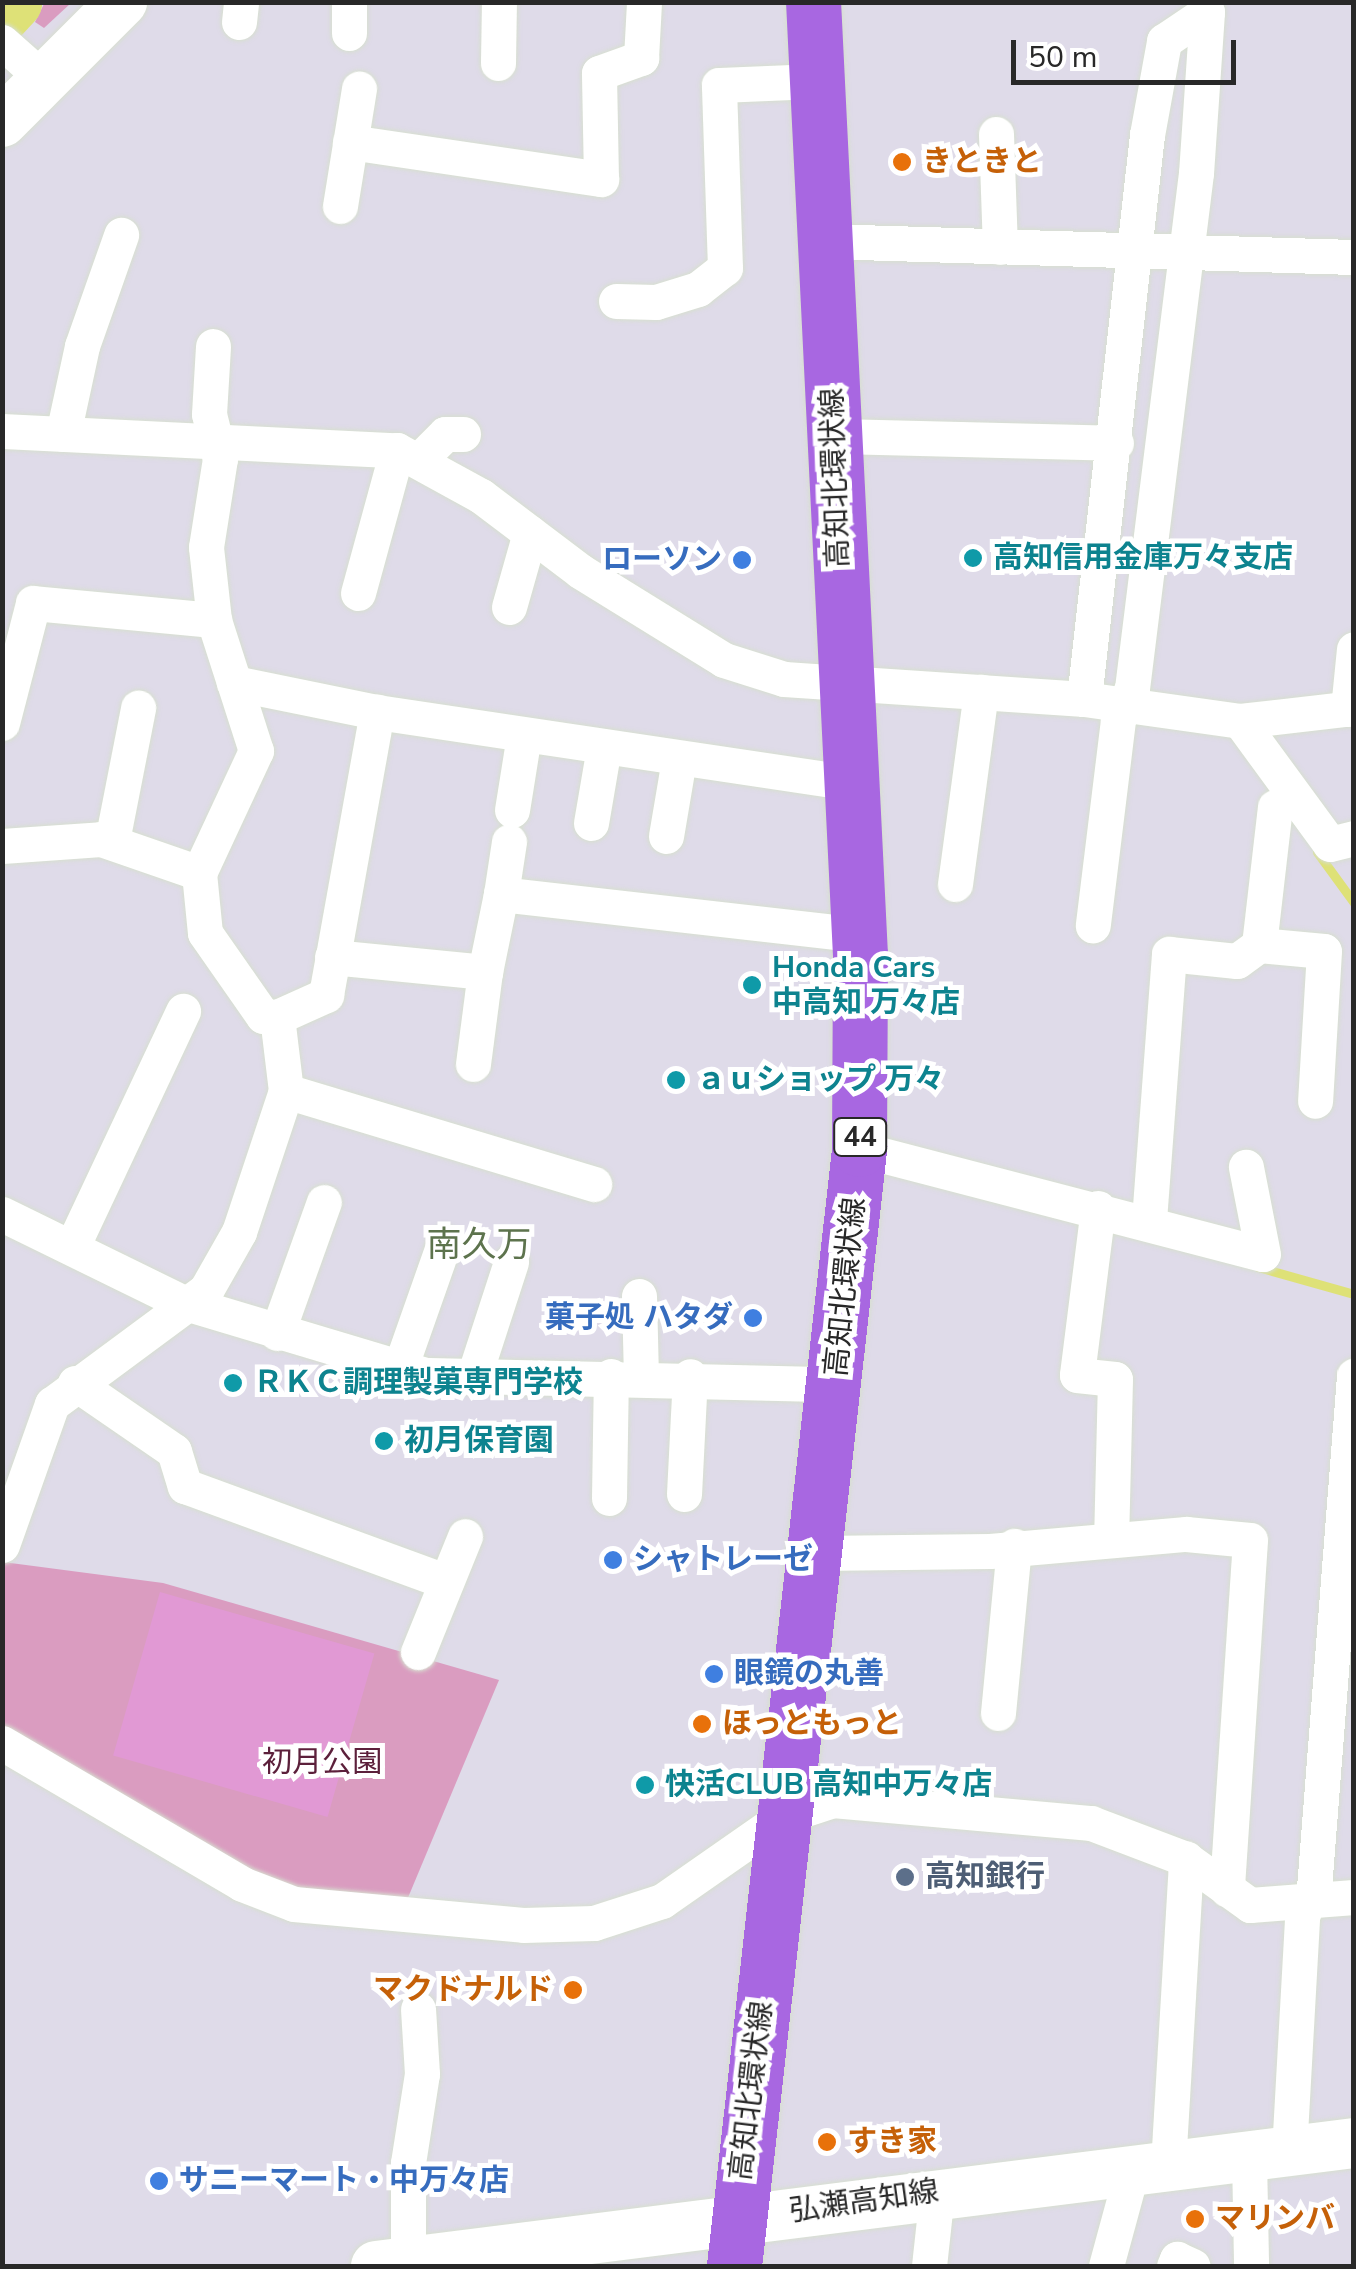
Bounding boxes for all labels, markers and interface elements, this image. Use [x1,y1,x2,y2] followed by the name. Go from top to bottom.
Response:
[1016,20,1241,82] scale bar
[1028,37,1097,78] text: 50 m
[922,144,1042,180] place label: きときと
[891,151,913,173] marker: きときと
[815,387,857,569] street label: 高知北環状線
[993,540,1293,576] place label: 高知信用金庫万々支店
[602,542,722,578] place label: ローソン
[962,547,984,569] marker: 高知信用金庫万々支店
[731,549,753,571] marker: ローソン
[772,950,960,1020] place label: Honda Cars 中高知 万々店
[741,974,763,996] marker: Honda Cars 中高知 万々店
[696,1062,944,1098] place label: ａｕショップ 万々
[665,1069,687,1091] marker: ａｕショップ 万々
[832,1114,888,1160] road number: 44
[819,1196,873,1378] street label: 高知北環状線
[427,1224,531,1266] district label: 南久万
[545,1300,733,1336] place label: 菓子処 ハタダ
[742,1307,764,1329] marker: 菓子処 ハタダ
[253,1365,583,1401] place label: ＲＫＣ調理製菓専門学校
[222,1372,244,1394] marker: ＲＫＣ調理製菓専門学校
[404,1423,554,1459] place label: 初月保育園
[373,1430,395,1452] marker: 初月保育園
[633,1542,813,1578] place label: シャトレーゼ
[602,1549,624,1571] marker: シャトレーゼ
[734,1656,884,1692] place label: 眼鏡の丸善
[703,1663,725,1685] marker: 眼鏡の丸善
[722,1706,902,1742] place label: ほっともっと
[691,1713,713,1735] marker: ほっともっと
[262,1745,382,1781] park label: 初月公園
[665,1767,992,1803] place label: 快活CLUB 高知中万々店
[634,1774,656,1796] marker: 快活CLUB 高知中万々店
[925,1859,1045,1895] place label: 高知銀行
[894,1866,916,1888] marker: 高知銀行
[373,1972,553,2008] place label: マクドナルド
[562,1979,584,2001] marker: マクドナルド
[723,1999,781,2183] street label: 高知北環状線
[847,2124,937,2160] place label: すき家
[816,2131,838,2153] marker: すき家
[179,2163,509,2199] place label: サニーマート・中万々店
[148,2170,170,2192] marker: サニーマート・中万々店
[787,2174,941,2230] street label: 弘瀬高知線
[1215,2201,1335,2237] place label: マリンバ
[1184,2208,1206,2230] marker: マリンバ

